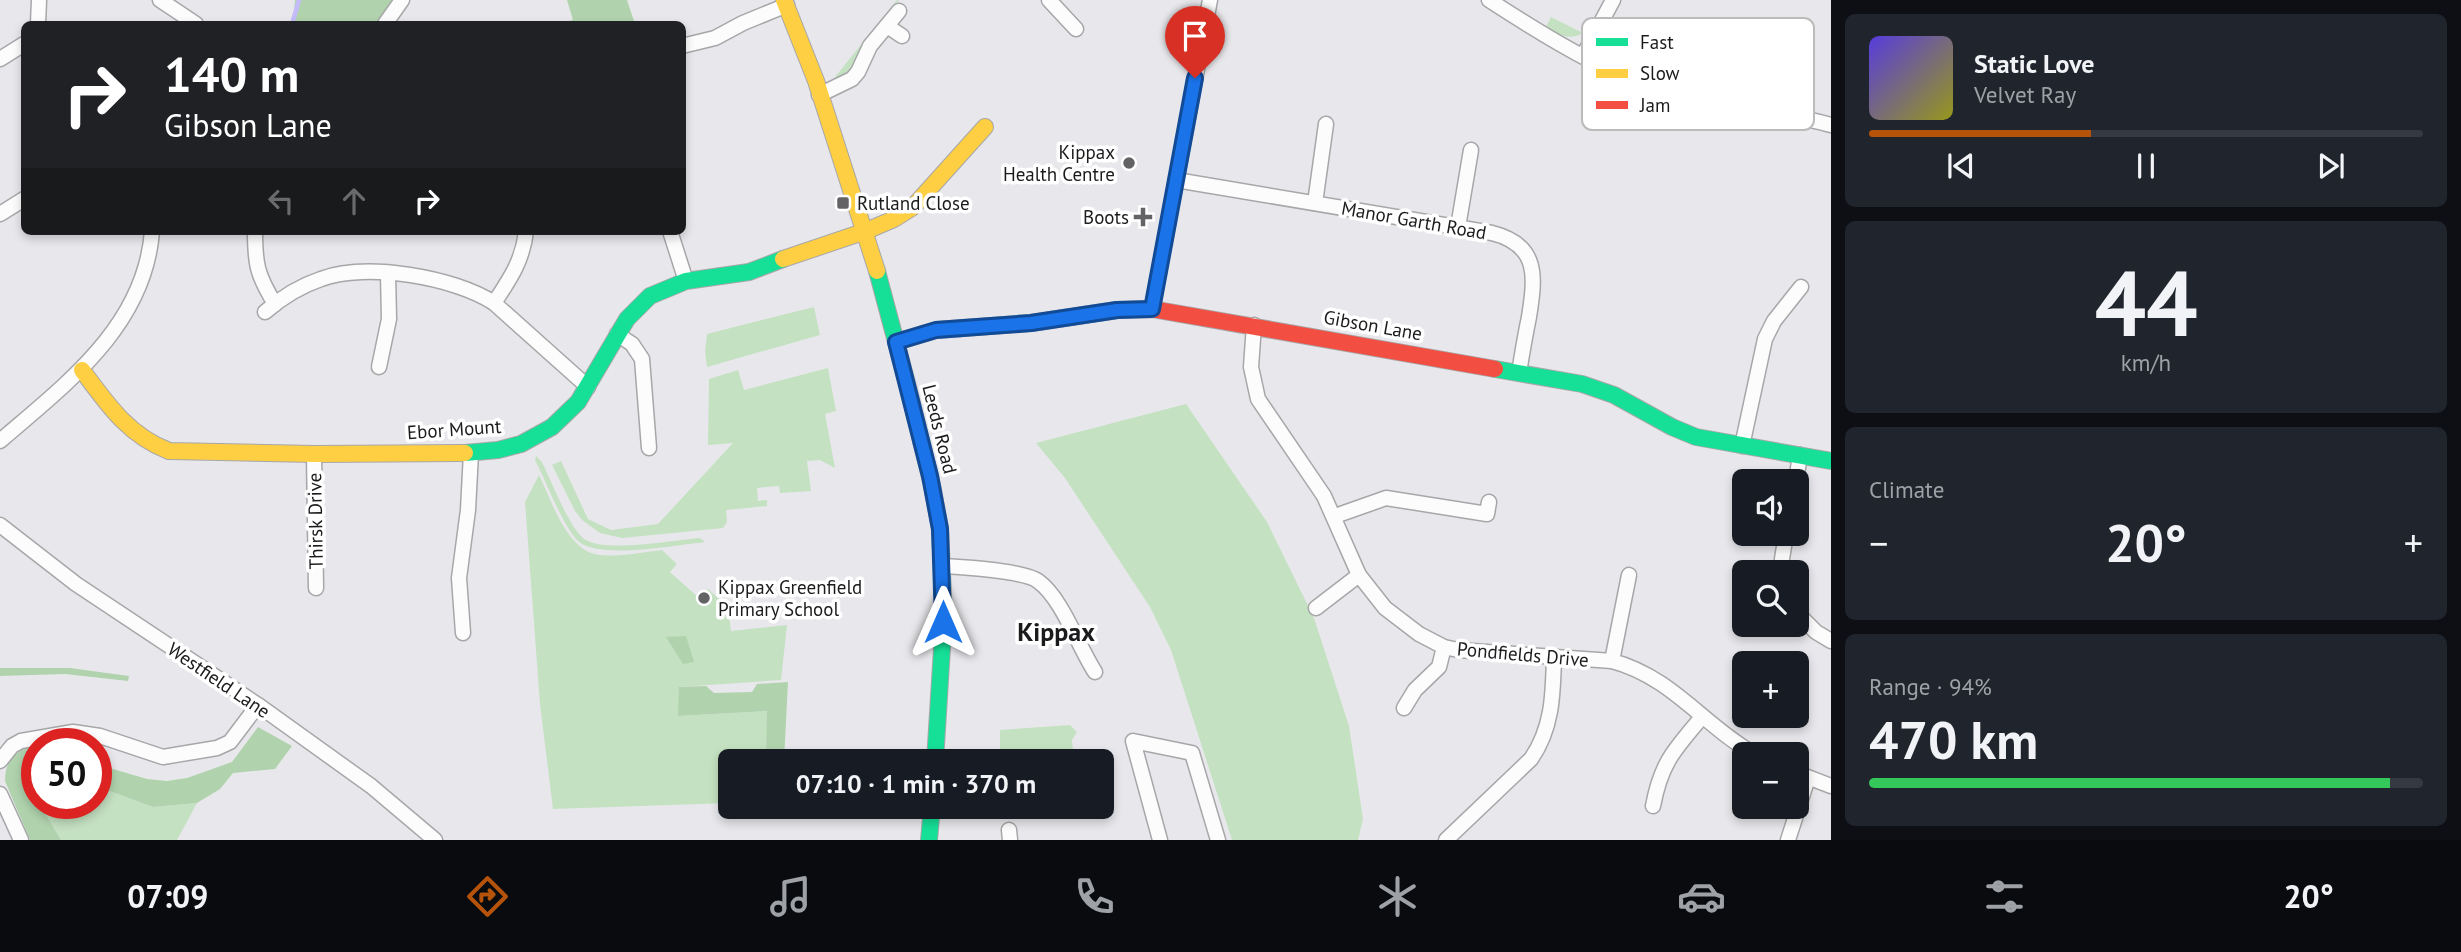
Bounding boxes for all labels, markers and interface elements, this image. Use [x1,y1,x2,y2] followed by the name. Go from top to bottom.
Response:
[1165,6,1225,78] pin
[1176,17,1214,55] icon: arrive
[1582,18,1814,130] legend
[1640,30,1674,54] text: Fast
[164,42,299,106] text: 140 m
[1974,47,2095,80] text: Static Love
[49,49,140,140] icon: right
[1640,61,1680,85] text: Slow
[1974,80,2076,109] text: Velvet Ray
[1639,93,1670,117] text: Jam
[164,104,332,146] text: Gibson Lane
[1003,140,1115,186] place label: Kippax Health Centre
[1942,147,1980,185] icon: previous
[2127,147,2165,185] icon: pause
[2312,147,2350,185] icon: next
[1121,155,1137,171] marker: Kippax Health Centre
[262,182,300,220] icon: left
[335,182,373,220] icon: ahead
[408,182,446,220] icon: right
[857,191,970,215] place label: Rutland Close
[835,195,851,211] marker: Rutland Close
[1340,195,1488,245] street label: Manor Garth Road
[1083,205,1129,229] place label: Boots
[1135,209,1151,225] marker: Boots
[2094,243,2198,361] text: 44
[1322,305,1424,345] street label: Gibson Lane
[2121,348,2171,377] text: km/h
[917,382,963,476] street label: Leeds Road
[406,414,503,444] street label: Ebor Mount
[1732,469,1809,819] map controls
[1732,469,1809,546] button: sound
[302,472,328,570] street label: Thirsk Drive
[1869,475,1944,504] text: Climate
[2105,509,2187,576] text: 20°
[1869,518,1888,567] text: −
[2404,518,2423,567] text: +
[1732,560,1809,637] button: search
[718,575,862,621] place label: Kippax Greenfield Primary School
[906,585,980,659] position arrow
[696,590,712,606] marker: Kippax Greenfield Primary School
[1017,615,1095,648] district label: Kippax
[1456,636,1590,672] street label: Pondfields Drive
[163,637,275,723] street label: Westfield Lane
[1732,651,1809,728] button: +
[1869,672,1992,701] text: Range · 94%
[1869,706,2038,773] text: 470 km
[21,728,112,819] speed limit sign: 50
[1732,742,1809,819] button: −
[796,767,1036,800] text: 07:10 · 1 min · 370 m
[463,872,512,921] icon: directions
[766,872,815,921] icon: music
[1070,872,1119,921] icon: phone
[1373,872,1422,921] icon: climate
[1677,872,1726,921] icon: car
[1980,872,2029,921] icon: filters
[127,875,208,917] text: 07:09
[2283,875,2334,917] text: 20°

